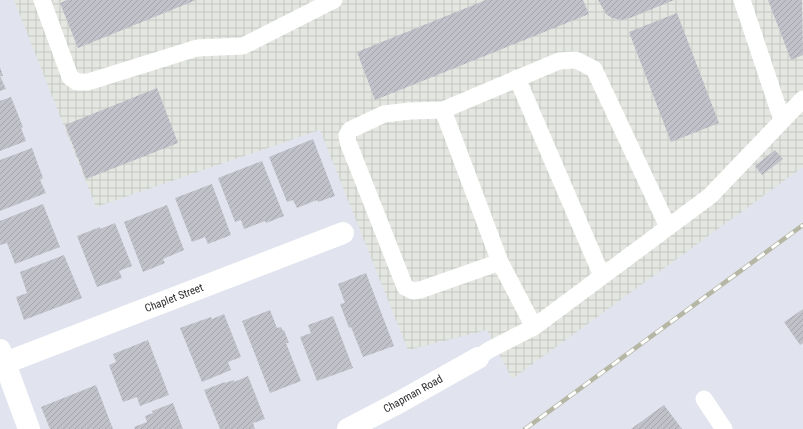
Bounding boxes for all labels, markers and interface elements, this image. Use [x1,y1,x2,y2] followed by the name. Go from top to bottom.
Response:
[143,281,205,315] street label: Chaplet Street
[381,372,445,416] street label: Chapman Road

